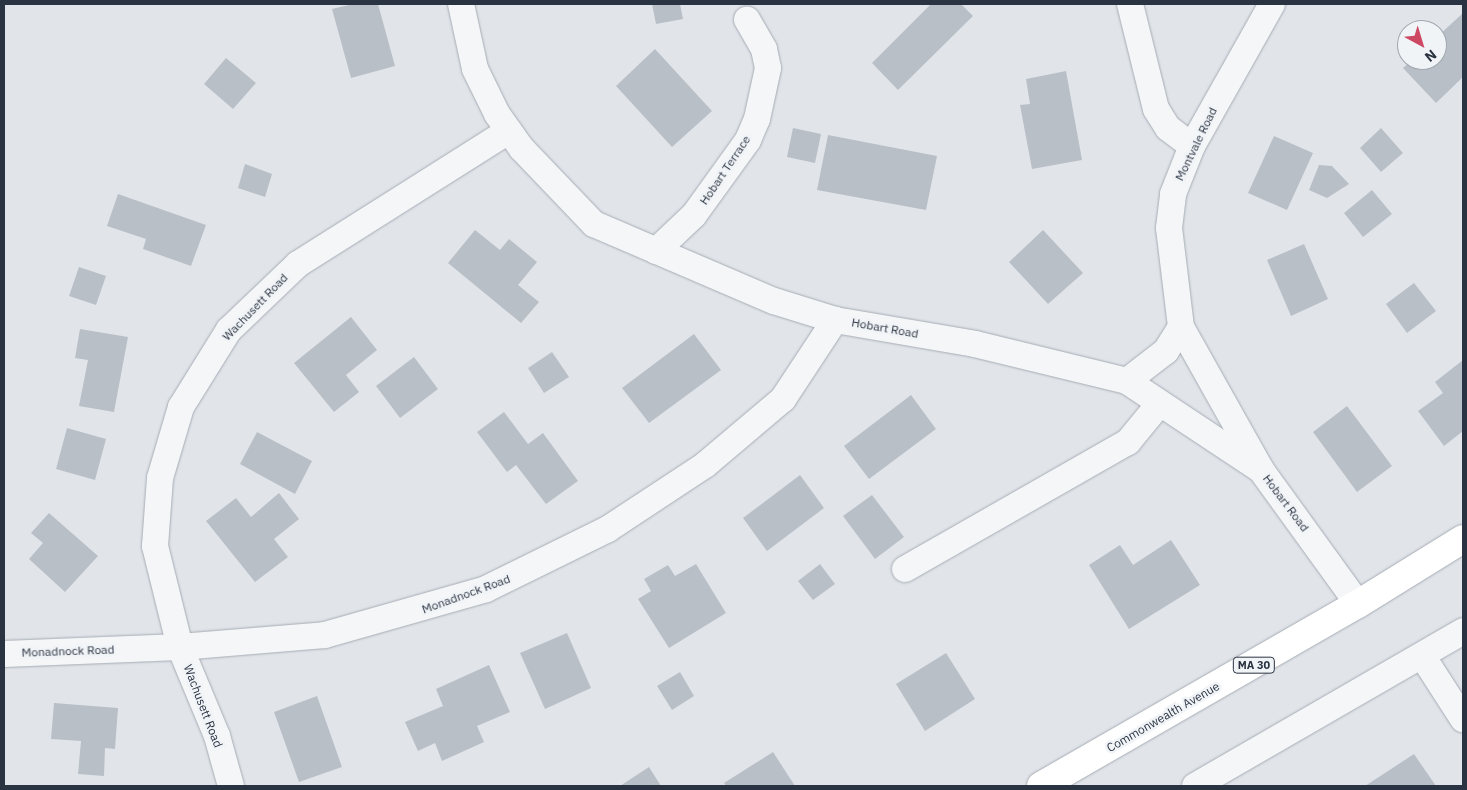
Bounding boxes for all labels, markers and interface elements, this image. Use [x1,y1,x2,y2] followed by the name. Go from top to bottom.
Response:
[1397,20,1447,70] north arrow
[1421,46,1440,66] text: N
[1172,105,1220,183] street label: Montvale Road
[697,133,753,207] street label: Hobart Terrace
[219,270,291,344] street label: Wachusett Road
[850,315,920,341] street label: Hobart Road
[1260,472,1312,534] street label: Hobart Road
[420,571,512,617] street label: Monadnock Road
[21,642,115,660] street label: Monadnock Road
[1233,656,1275,674] road number: MA 30
[181,662,225,750] street label: Wachusett Road
[1104,679,1222,755] street label: Commonwealth Avenue

